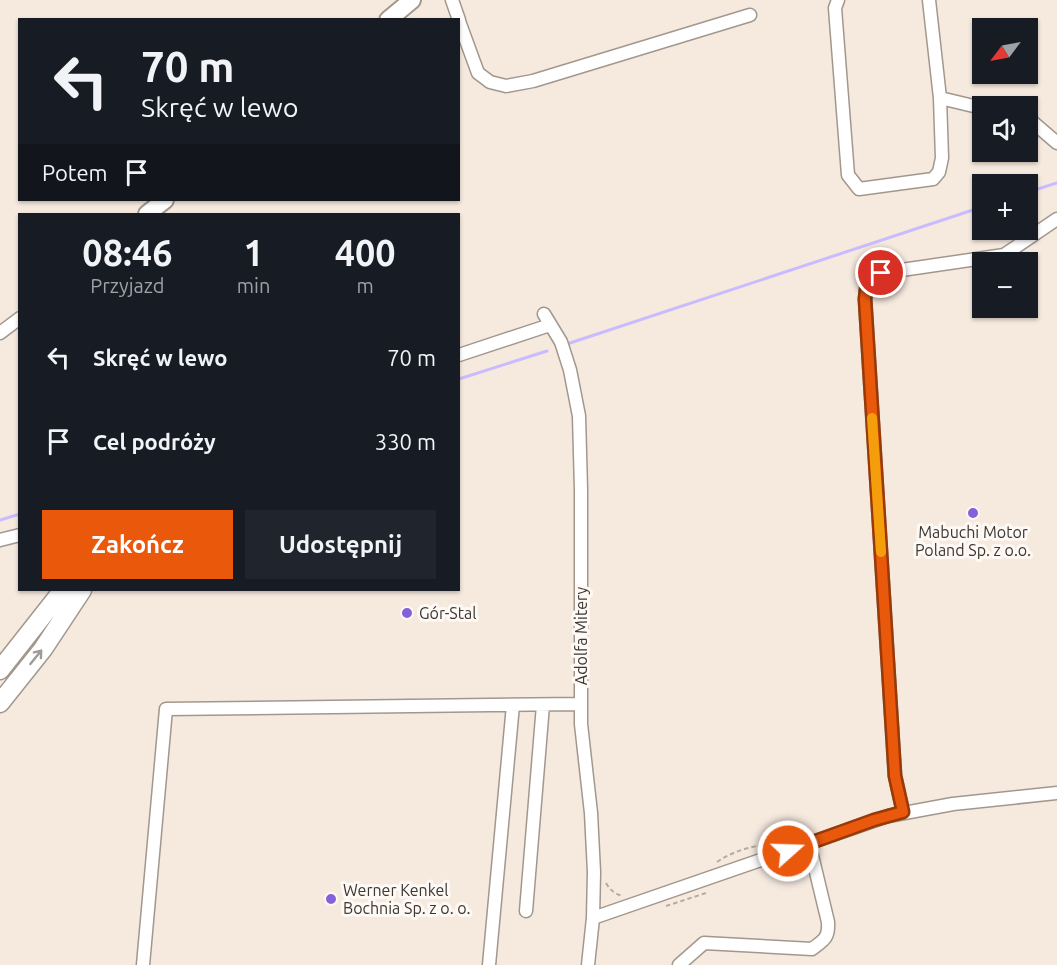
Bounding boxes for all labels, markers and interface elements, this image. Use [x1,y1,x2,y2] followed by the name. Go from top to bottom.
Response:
[972,18,1038,84] north arrow
[972,18,1038,318] map controls
[42,42,120,120] icon: left
[141,43,235,90] text: 70 m
[141,92,298,122] text: Skręć w lewo
[972,96,1038,162] button: sound
[120,156,153,189] icon: arrive
[42,160,108,185] text: Potem
[972,174,1038,240] button: +
[82,232,172,273] text: 08:46
[243,232,264,273] text: 1
[335,232,396,273] text: 400
[855,247,906,298] pin
[972,252,1038,318] button: −
[864,256,897,289] icon: arrive
[90,274,165,297] text: Przyjazd
[237,274,270,297] text: min
[357,274,374,297] text: m
[42,341,75,374] icon: left
[93,345,227,370] text: Skręć w lewo
[387,345,436,370] text: 70 m
[42,425,75,458] icon: arrive
[93,429,216,454] text: Cel podróży
[375,429,436,454] text: 330 m
[966,506,980,520] marker: Mabuchi Motor Poland Sp. z o.o.
[42,510,233,579] button: Zakończ
[245,510,436,579] button: Udostępnij
[915,523,1031,559] place label: Mabuchi Motor Poland Sp. z o.o.
[572,587,590,685] street label: Adolfa Mitery
[419,604,476,622] place label: Gór-Stal
[400,606,414,620] marker: Gór-Stal
[30,649,43,665] one-way arrow
[756,819,820,883] position arrow
[343,881,471,917] place label: Werner Kenkel Bochnia Sp. z o. o.
[324,892,338,906] marker: Werner Kenkel Bochnia Sp. z o. o.

